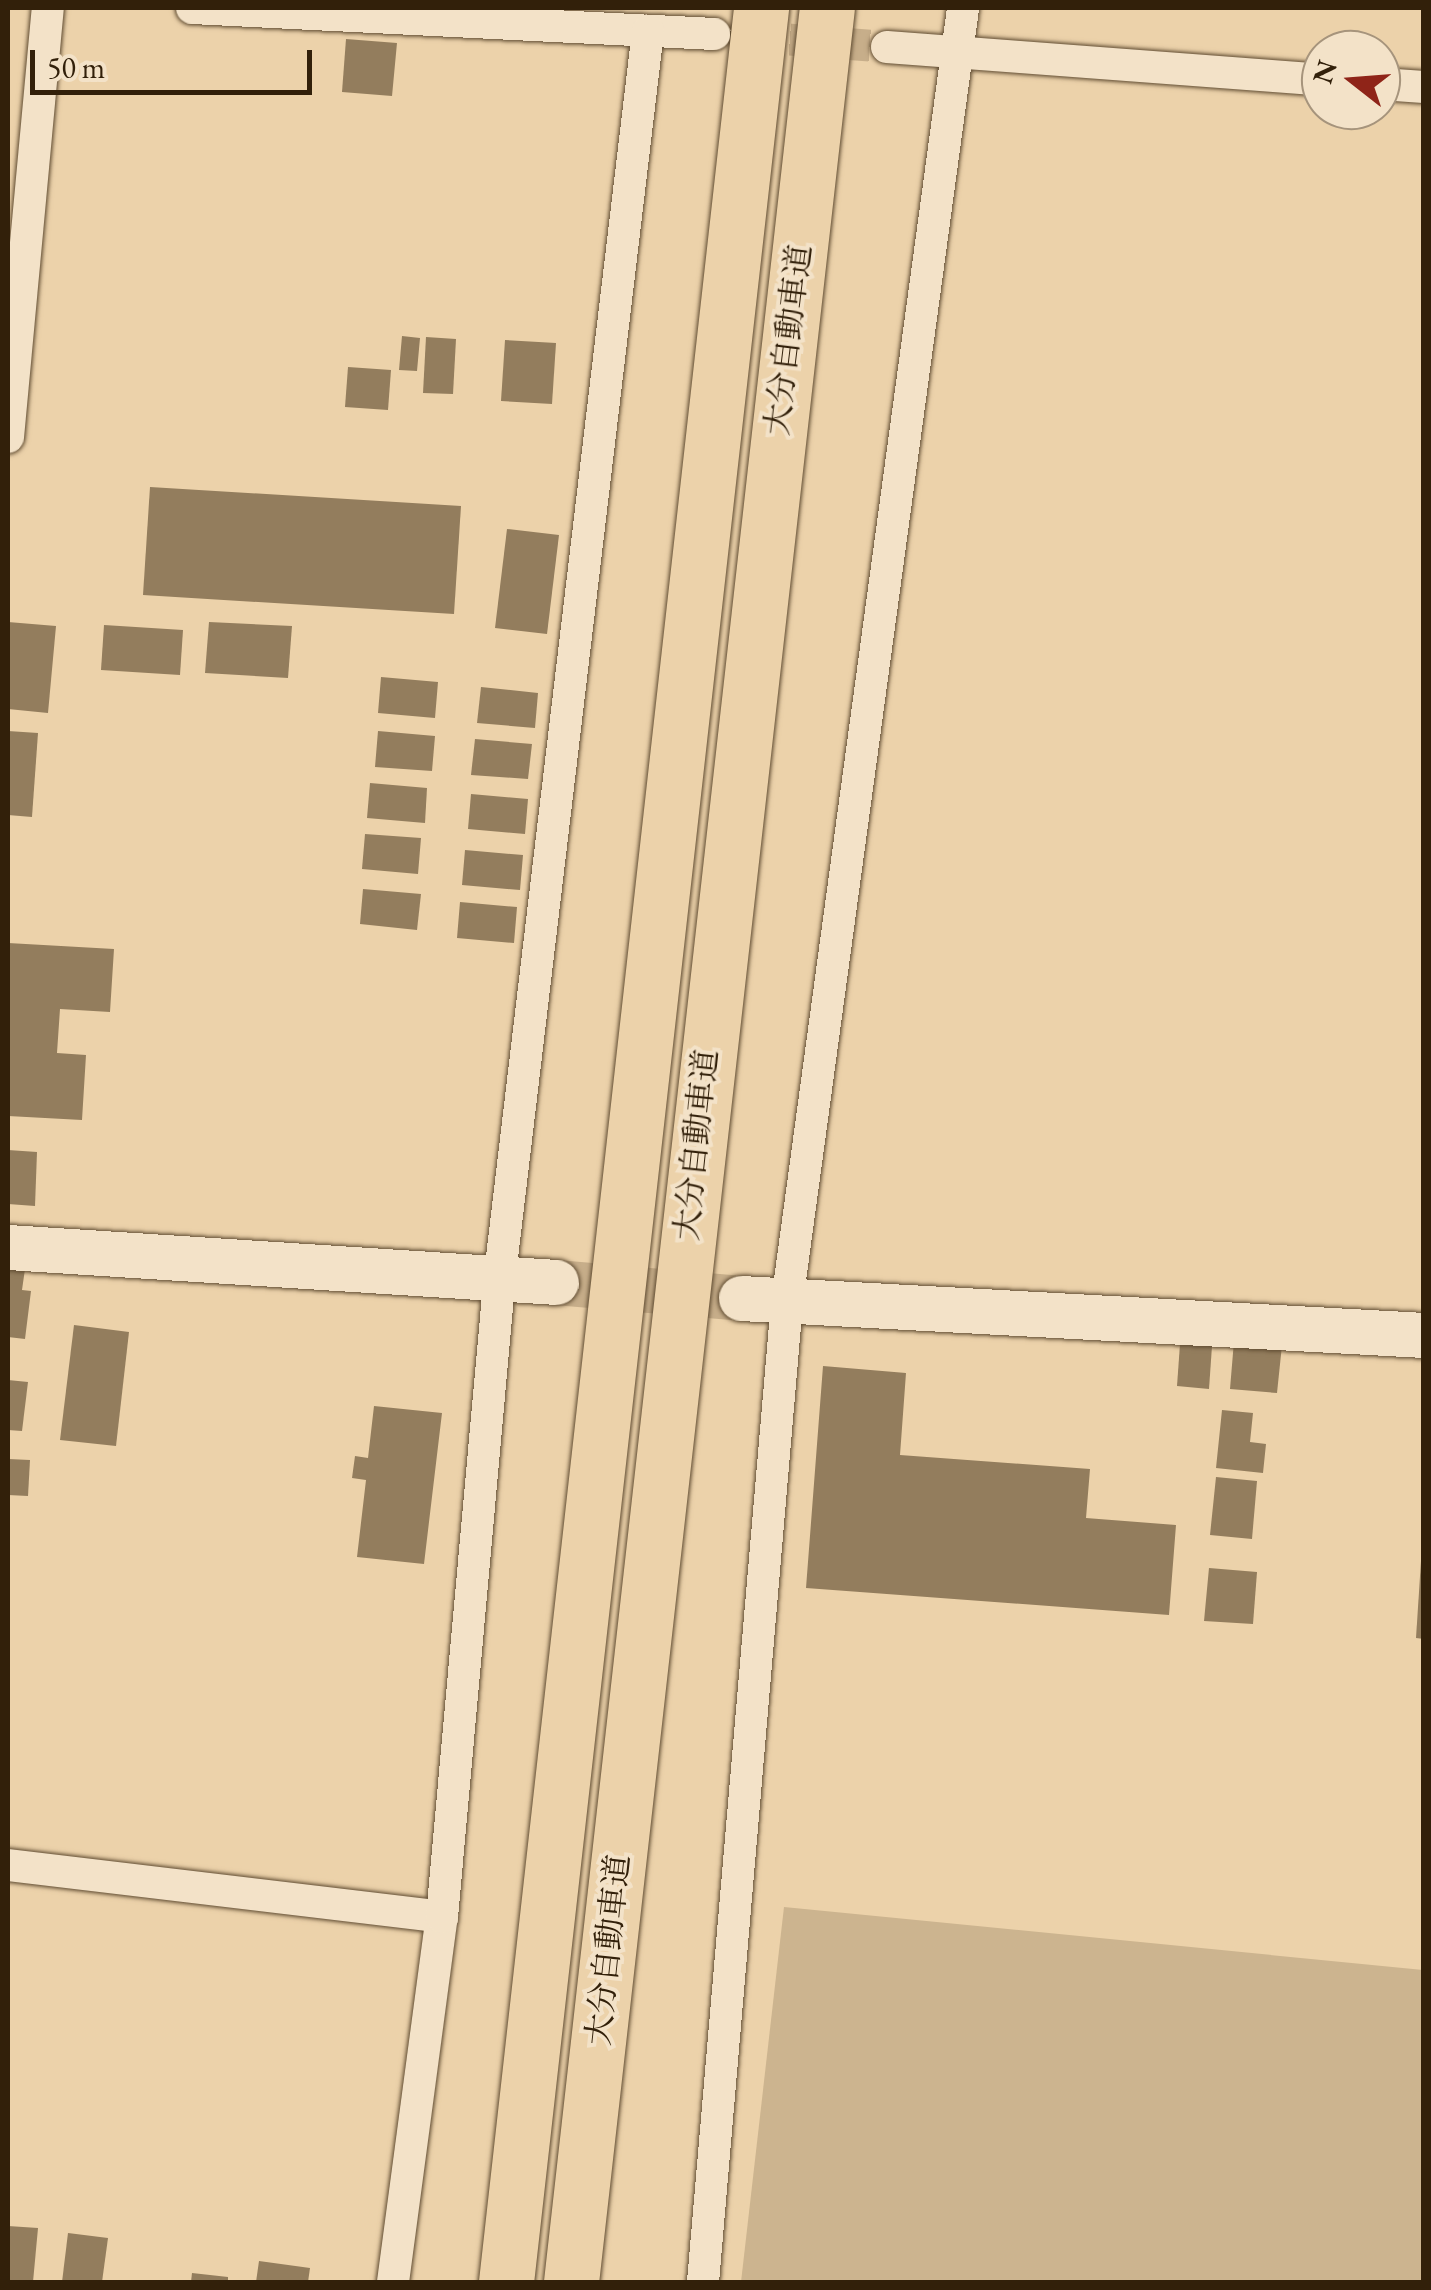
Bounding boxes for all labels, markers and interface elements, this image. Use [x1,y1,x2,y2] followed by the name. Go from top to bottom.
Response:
[35,30,318,92] scale bar
[1301,30,1401,130] north arrow
[47,48,105,87] text: 50 m
[1304,56,1345,88] text: N
[757,242,819,438] street label: 大分自動車道
[667,1048,725,1242] street label: 大分自動車道
[579,1853,637,2047] street label: 大分自動車道

